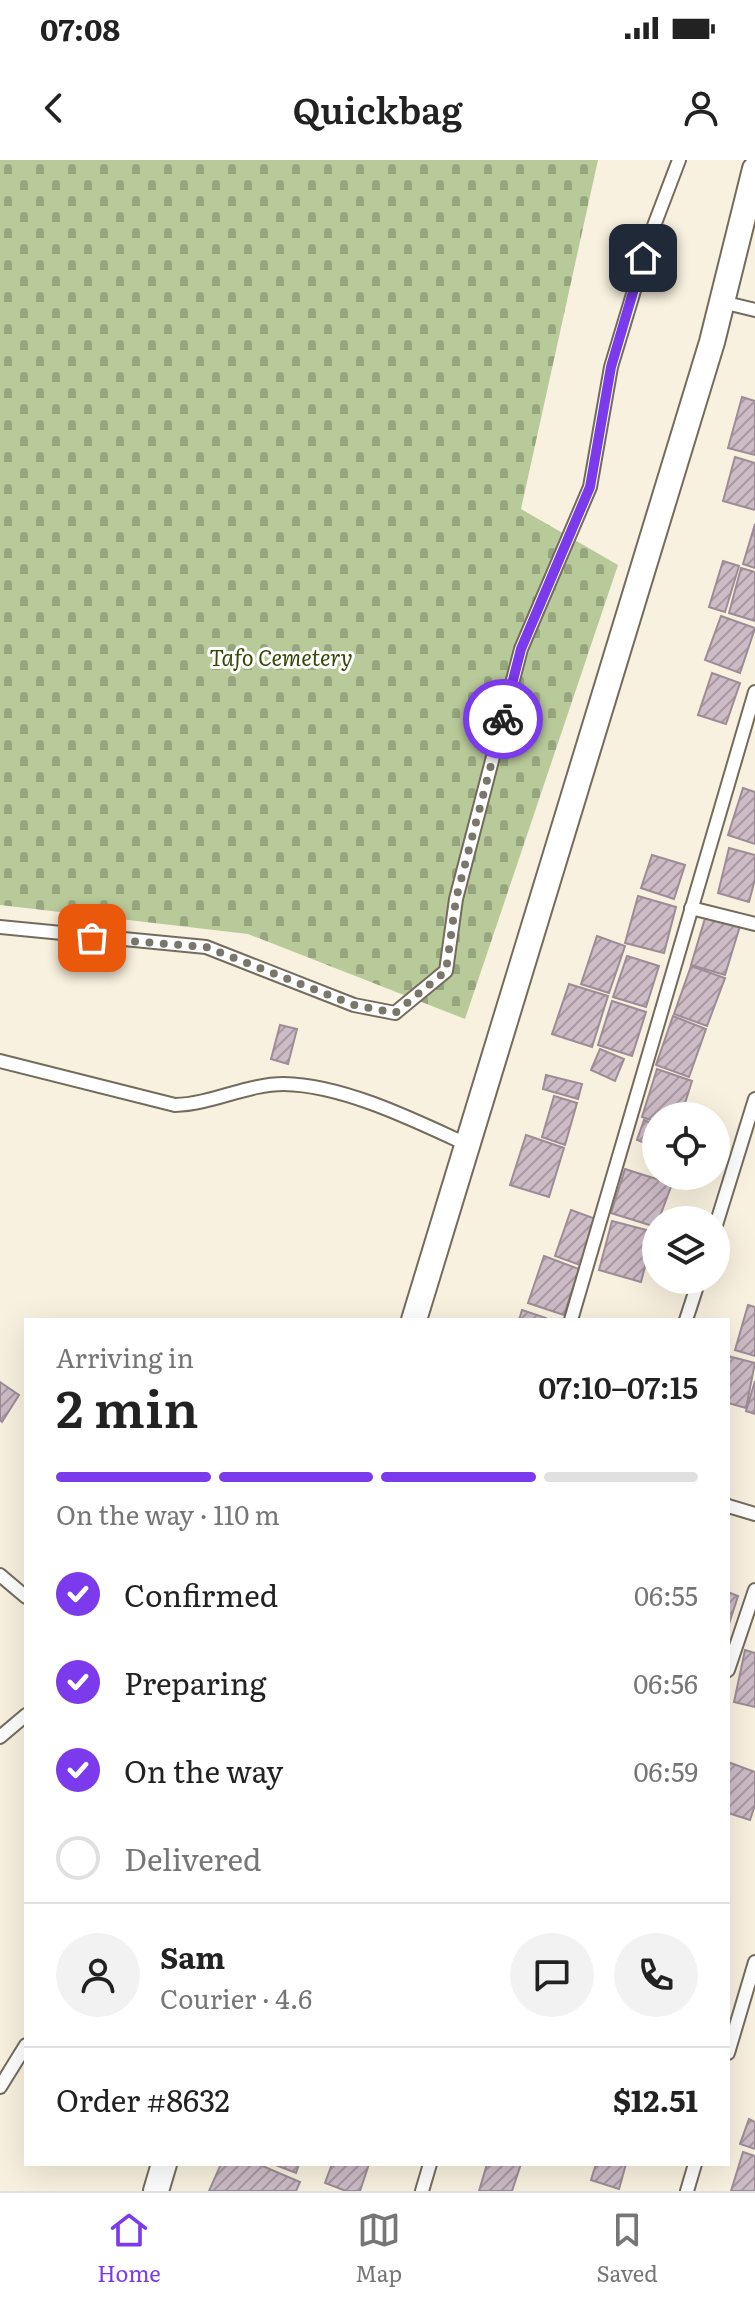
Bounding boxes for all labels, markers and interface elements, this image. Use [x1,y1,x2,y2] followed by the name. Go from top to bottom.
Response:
[40,6,120,50] text: 07:08
[292,82,463,135] text: Quickbag
[32,86,76,130] icon: back
[679,86,723,130] icon: person
[609,224,677,292] pin
[621,236,665,280] icon: home
[209,640,353,673] park label: Tafo Cemetery
[463,679,543,759] courier
[481,697,525,741] icon: bike
[58,904,126,972] pin
[70,916,114,960] icon: bag
[642,1102,730,1294] map controls
[642,1102,730,1190] button: locate
[642,1206,730,1294] button: layers
[56,1337,194,1376] text: Arriving in
[538,1364,698,1408] text: 07:10–07:15
[56,1367,199,1444] text: 2 min
[56,1494,280,1533] text: On the way · 110 m
[56,1572,100,1616] icon: check
[124,1572,278,1616] text: Confirmed
[634,1575,698,1614] text: 06:55
[56,1660,100,1704] icon: check
[124,1660,266,1704] text: Preparing
[633,1663,698,1702] text: 06:56
[56,1748,100,1792] icon: check
[124,1748,283,1792] text: On the way
[634,1751,698,1790] text: 06:59
[124,1836,261,1880] text: Delivered
[56,1933,140,2017] button: person
[510,1933,594,2017] button: chat
[614,1933,698,2017] button: phone
[160,1934,225,1978] text: Sam
[160,1978,312,2017] text: Courier · 4.6
[56,2077,230,2121] text: Order #8632
[613,2077,698,2121] text: $12.51
[97,2208,161,2289] tab: Home
[355,2208,402,2289] tab: Map
[596,2208,658,2289] tab: Saved

